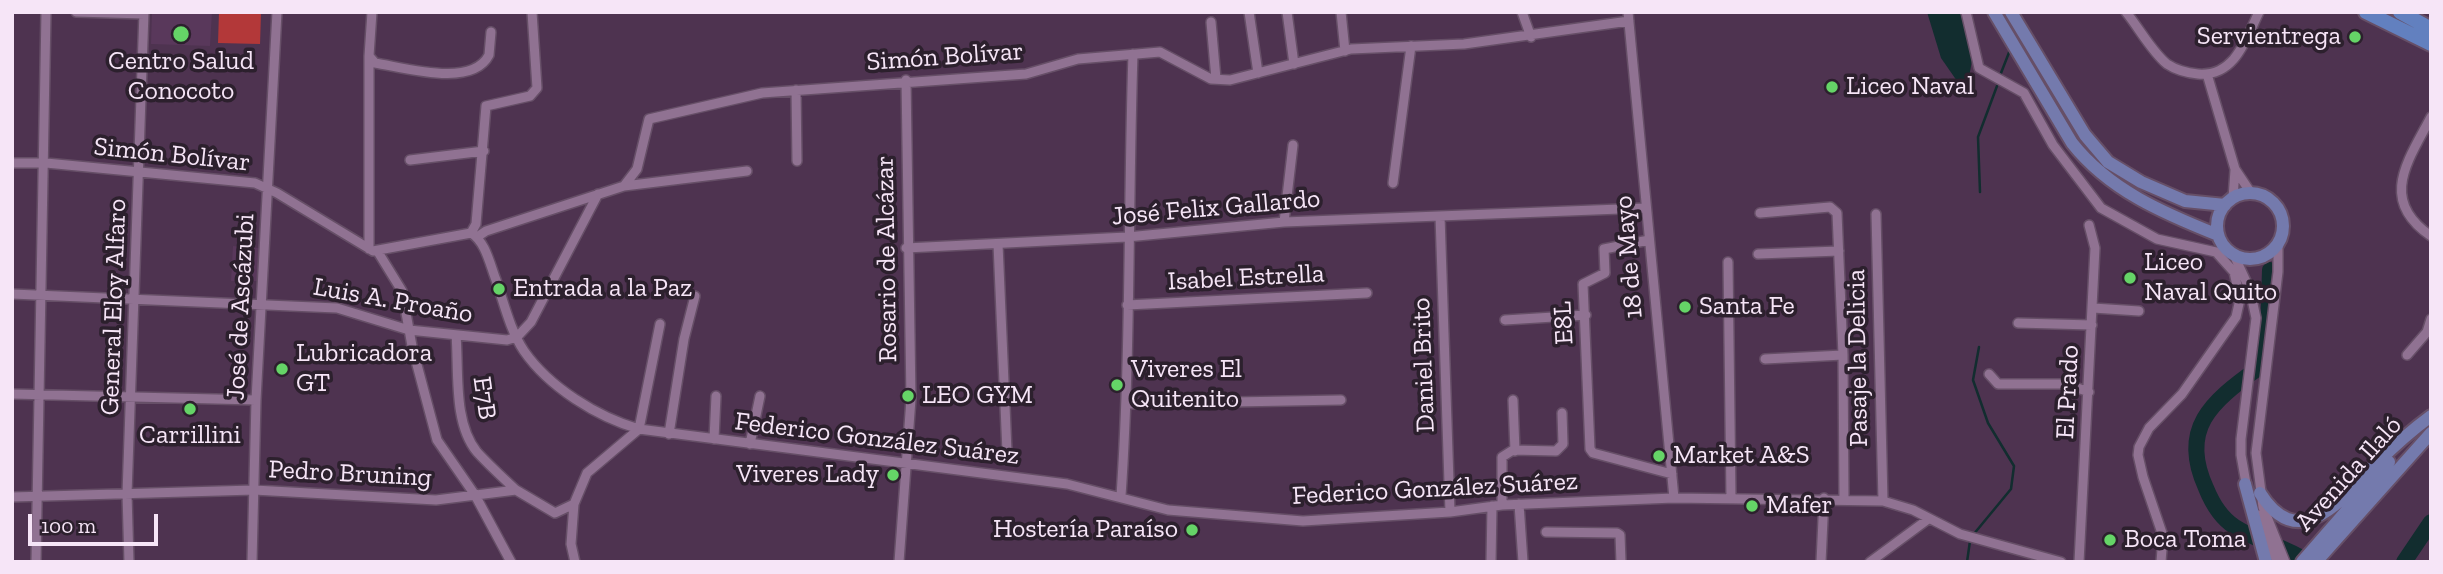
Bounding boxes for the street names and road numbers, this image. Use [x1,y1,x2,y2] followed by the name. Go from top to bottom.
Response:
[865,36,1025,78] street label: Simón Bolívar
[92,131,252,179] street label: Simón Bolívar
[870,155,904,363] street label: Rosario de Alcázar
[1110,183,1322,233] street label: José Felix Gallardo
[1608,194,1650,320] street label: 18 de Mayo
[95,198,133,416] street label: General Eloy Alfaro
[221,213,261,401] street label: José de Ascázubi
[1167,258,1325,298] street label: Isabel Estrella
[1841,269,1875,447] street label: Pasaje la Delicia
[311,272,475,330] street label: Luis A. Proaño
[1406,297,1442,433] street label: Daniel Brito
[1547,300,1581,346] street label: E8L
[2050,344,2086,440] street label: El Prado
[466,374,502,422] street label: E7B
[733,406,1021,472] street label: Federico González Suárez
[2289,410,2409,538] street label: Avenida Ilaló
[268,454,432,494] street label: Pedro Bruning
[1291,466,1579,512] street label: Federico González Suárez

